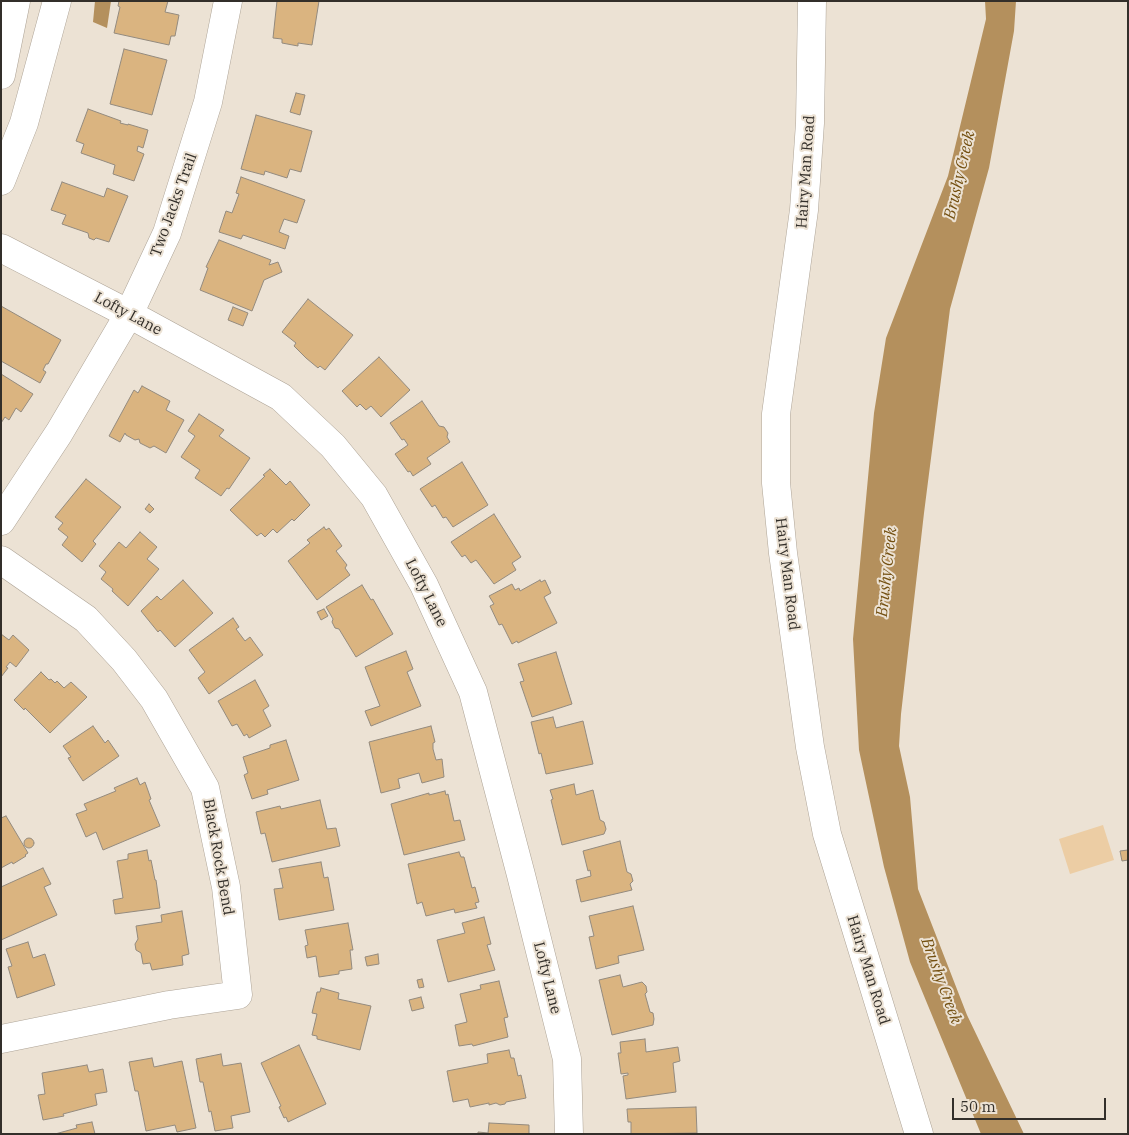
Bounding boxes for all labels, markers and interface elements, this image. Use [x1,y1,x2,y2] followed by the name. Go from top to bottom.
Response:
[793,115,819,229] street label: Hairy Man Road
[941,129,979,221] water label: Brushy Creek
[147,151,201,259] street label: Two Jacks Trail
[91,289,165,339] street label: Lofty Lane
[771,517,803,631] street label: Hairy Man Road
[873,526,901,618] water label: Brushy Creek
[401,556,451,630] street label: Lofty Lane
[199,797,237,917] street label: Black Rock Bend
[843,913,893,1027] street label: Hairy Man Road
[917,935,965,1027] water label: Brushy Creek
[529,940,565,1016] street label: Lofty Lane
[954,1088,1108,1120] scale bar
[960,1097,996,1116] text: 50 m

